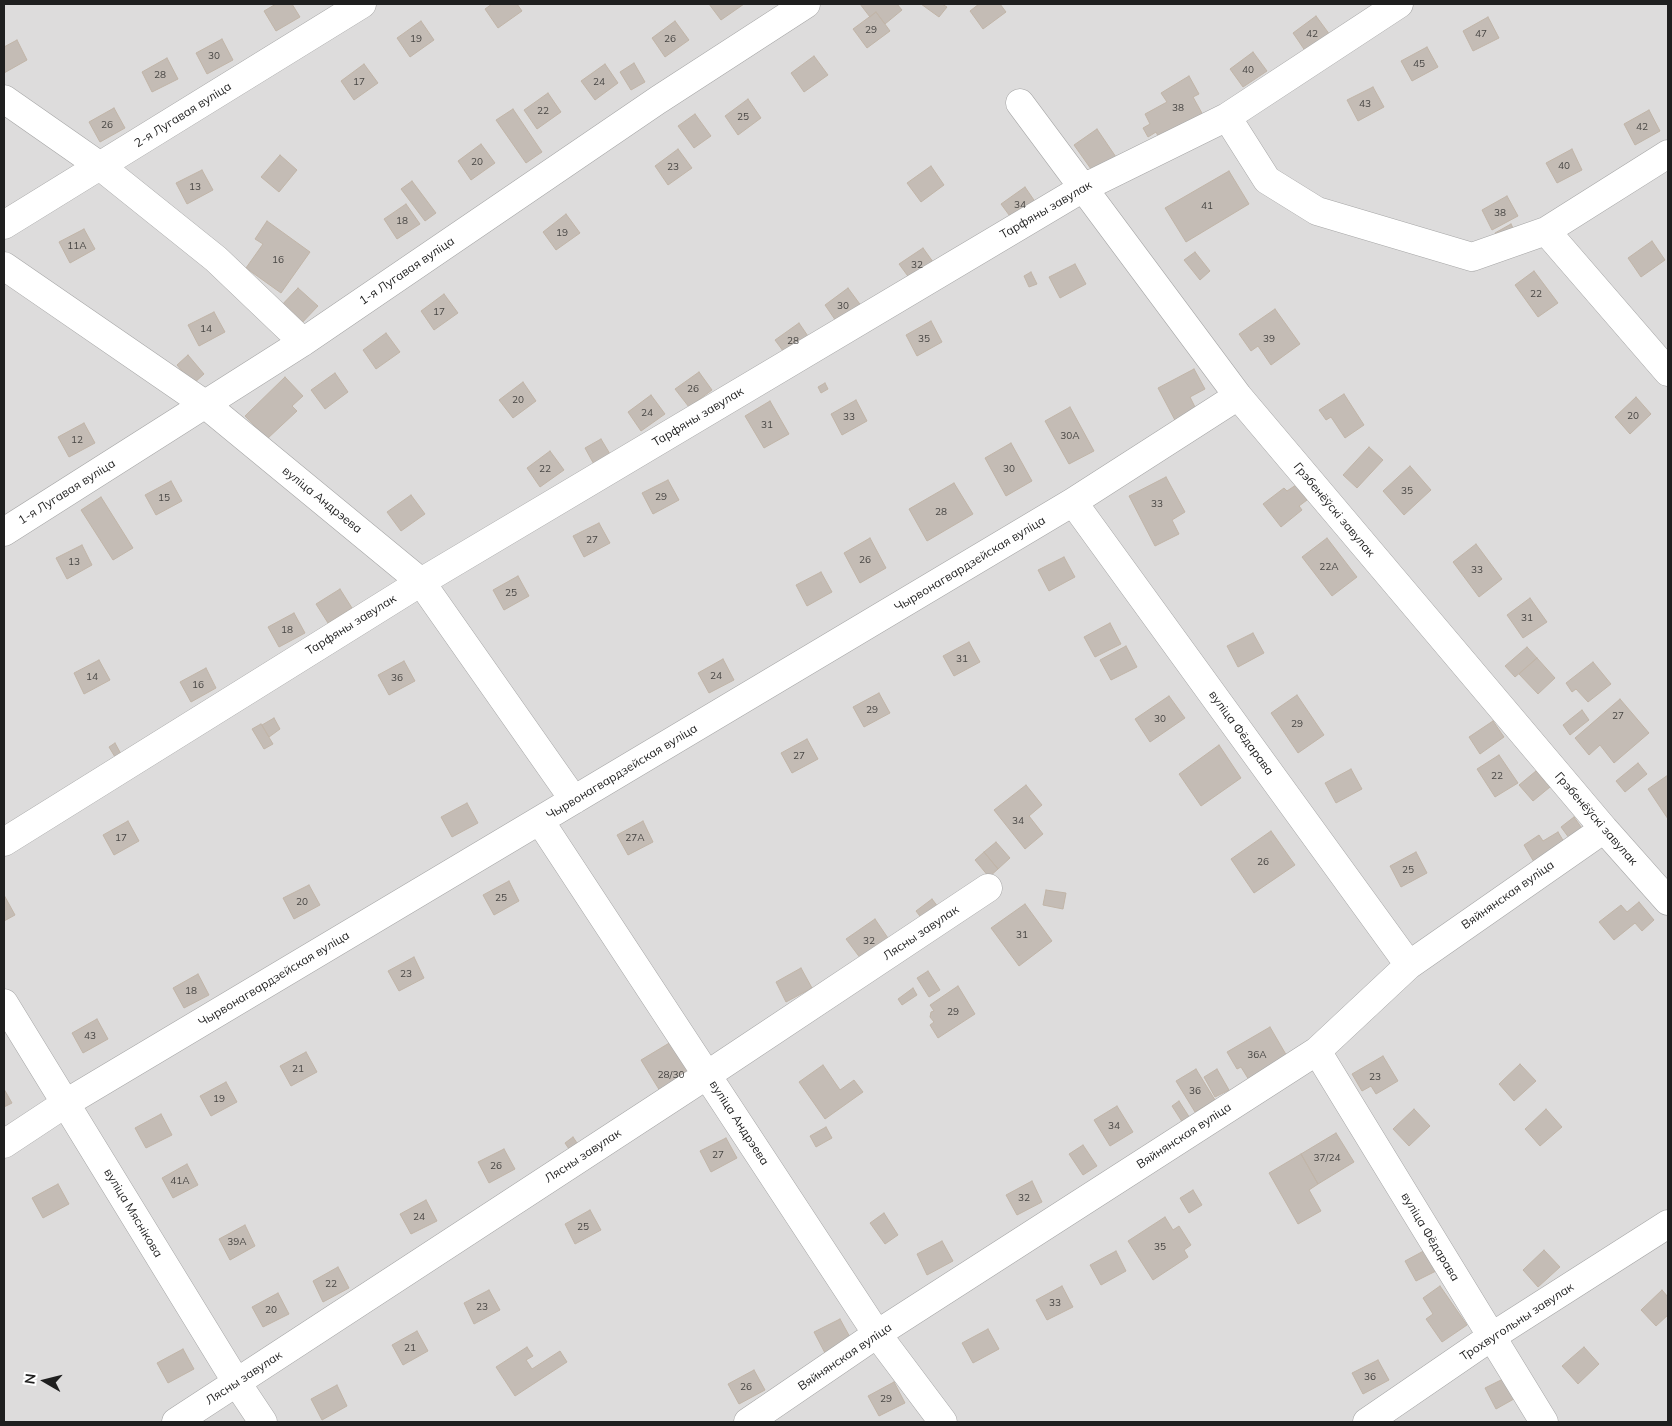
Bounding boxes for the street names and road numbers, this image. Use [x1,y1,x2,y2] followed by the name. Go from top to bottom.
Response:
[132,79,234,151] street label: 2-я Лугавая вуліца
[998,178,1094,242] street label: Тарфяны завулак
[357,234,457,308] street label: 1-я Лугавая вуліца
[650,384,746,450] street label: Тарфяны завулак
[16,456,118,528] street label: 1-я Лугавая вуліца
[1290,460,1378,560] street label: Грэбенёўскі завулак
[279,464,365,536] street label: вуліца Андрэева
[892,513,1048,615] street label: Чырвонагвардзейская вуліца
[303,591,399,659] street label: Тарфяны завулак
[1206,688,1276,778] street label: вуліца Фёдарава
[544,721,700,823] street label: Чырвонагвардзейская вуліца
[1552,769,1640,869] street label: Грэбенёўскі завулак
[1459,858,1557,932] street label: Вяйнянская вуліца
[880,902,962,964] street label: Лясны завулак
[196,928,352,1030] street label: Чырвонагвардзейская вуліца
[706,1078,772,1168] street label: вуліца Андрэева
[1134,1100,1234,1172] street label: Вяйнянская вуліца
[542,1126,624,1186] street label: Лясны завулак
[101,1166,165,1260] street label: вуліца Мяснікова
[1398,1190,1462,1284] street label: вуліца Фёдарава
[1458,1280,1576,1364] street label: Трохвугольны завулак
[795,1320,895,1394] street label: Вяйнянская вуліца
[203,1348,285,1408] street label: Лясны завулак

